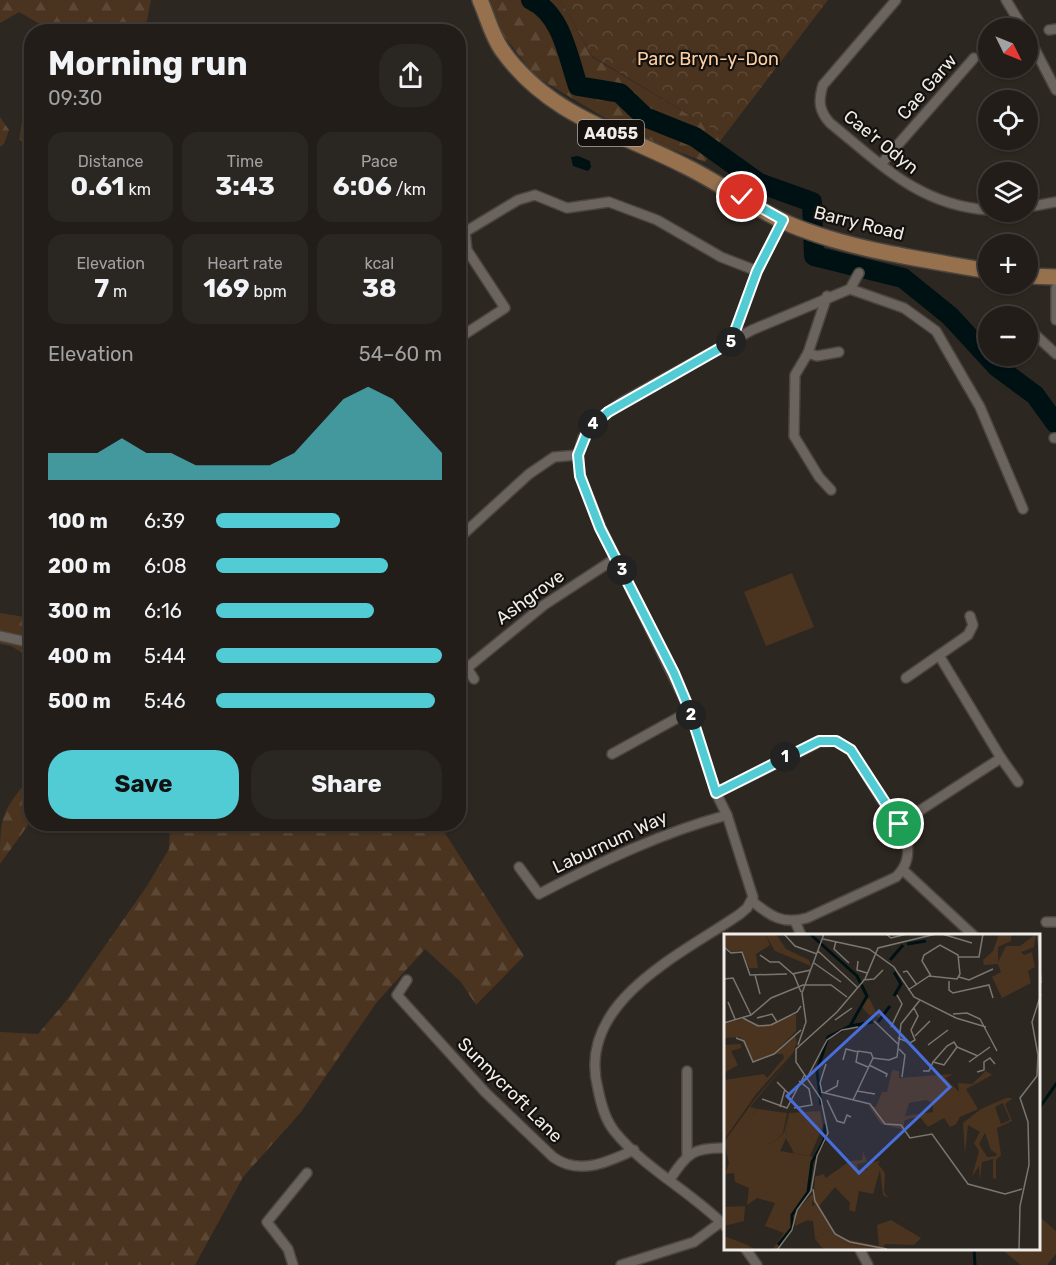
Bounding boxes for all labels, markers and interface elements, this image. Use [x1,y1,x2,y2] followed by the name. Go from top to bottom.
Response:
[978,18,1038,78] north arrow
[978,18,1038,366] map controls
[48,44,248,83] text: Morning run
[379,44,442,107] button: share
[637,48,779,70] park label: Parc Bryn-y-Don
[892,50,962,124] street label: Cae Garw
[48,86,102,110] text: 09:30
[978,90,1038,150] button: locate
[839,105,923,179] street label: Cae'r Odyn
[578,120,644,146] road number: A4055
[78,152,143,171] text: Distance
[227,152,263,171] text: Time
[361,152,398,171] text: Pace
[978,162,1038,222] button: layers
[70,171,124,202] text: 0.61
[215,171,275,202] text: 3:43
[333,171,392,202] text: 6:06
[716,171,767,222] pin
[124,180,151,199] text: km
[392,180,426,199] text: /km
[725,180,758,213] icon: check
[812,201,906,245] street label: Barry Road
[978,234,1038,294] button: +
[76,254,145,273] text: Elevation
[207,254,283,273] text: Heart rate
[365,254,394,273] text: kcal
[94,273,109,304] text: 7
[203,273,250,304] text: 169
[362,273,397,304] text: 38
[109,282,127,301] text: m
[250,282,287,301] text: bpm
[978,306,1038,366] button: −
[716,327,746,357] pin: 5
[726,332,736,351] text: 5
[48,342,134,366] text: Elevation
[359,342,442,366] text: 54–60 m
[578,409,608,439] pin: 4
[588,414,598,433] text: 4
[48,509,108,533] text: 100 m
[144,509,185,533] text: 6:39
[48,554,111,578] text: 200 m
[144,554,187,578] text: 6:08
[607,555,637,585] pin: 3
[617,560,627,579] text: 3
[491,565,569,629] street label: Ashgrove
[48,599,111,623] text: 300 m
[144,599,182,623] text: 6:16
[48,644,111,668] text: 400 m
[144,644,186,668] text: 5:44
[48,689,111,713] text: 500 m
[144,689,185,713] text: 5:46
[676,700,706,730] pin: 2
[686,705,696,724] text: 2
[770,742,800,772] pin: 1
[781,747,789,766] text: 1
[48,750,239,819] button: Save
[251,750,442,819] button: Share
[873,798,924,849] pin
[549,806,671,878] street label: Laburnum Way
[882,807,915,840] icon: arrive
[724,934,1041,1250] inset map
[453,1033,567,1147] street label: Sunnycroft Lane

